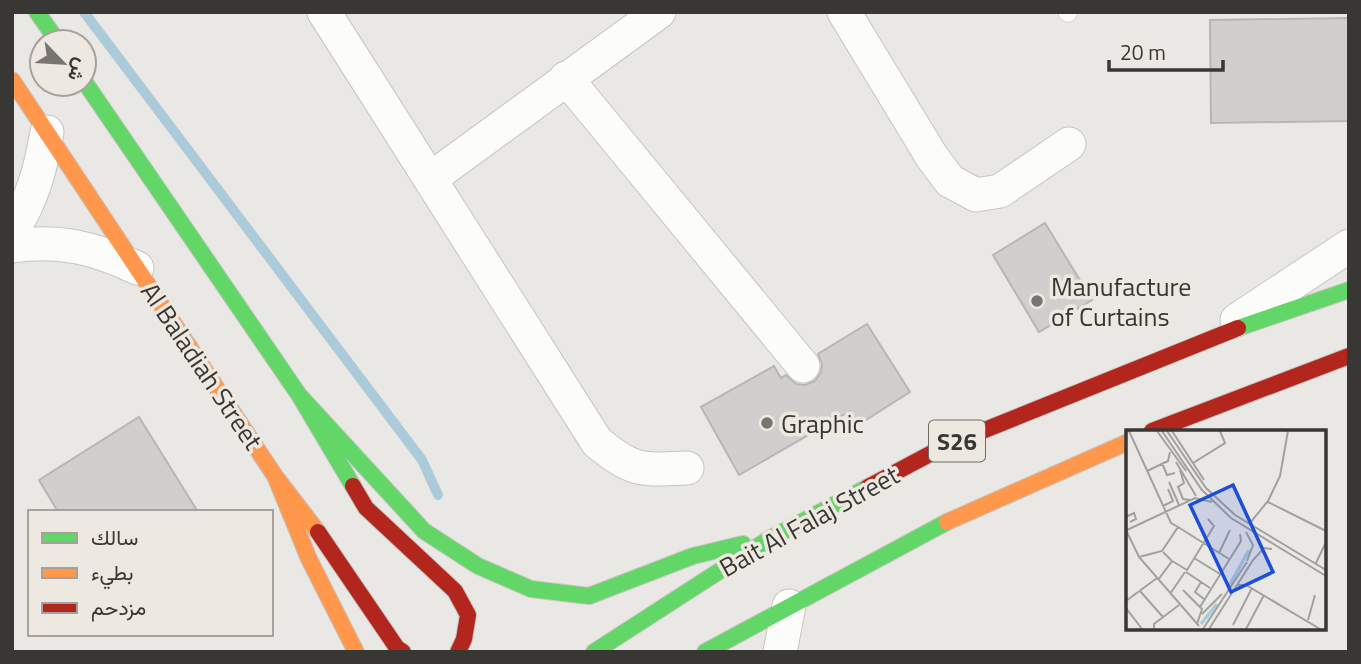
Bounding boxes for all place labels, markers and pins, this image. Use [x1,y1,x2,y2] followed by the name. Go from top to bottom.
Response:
[1051,267,1191,336] place label: Manufacture of Curtains
[1029,293,1045,309] marker: Manufacture of Curtains
[781,404,864,443] place label: Graphic
[759,415,775,431] marker: Graphic

